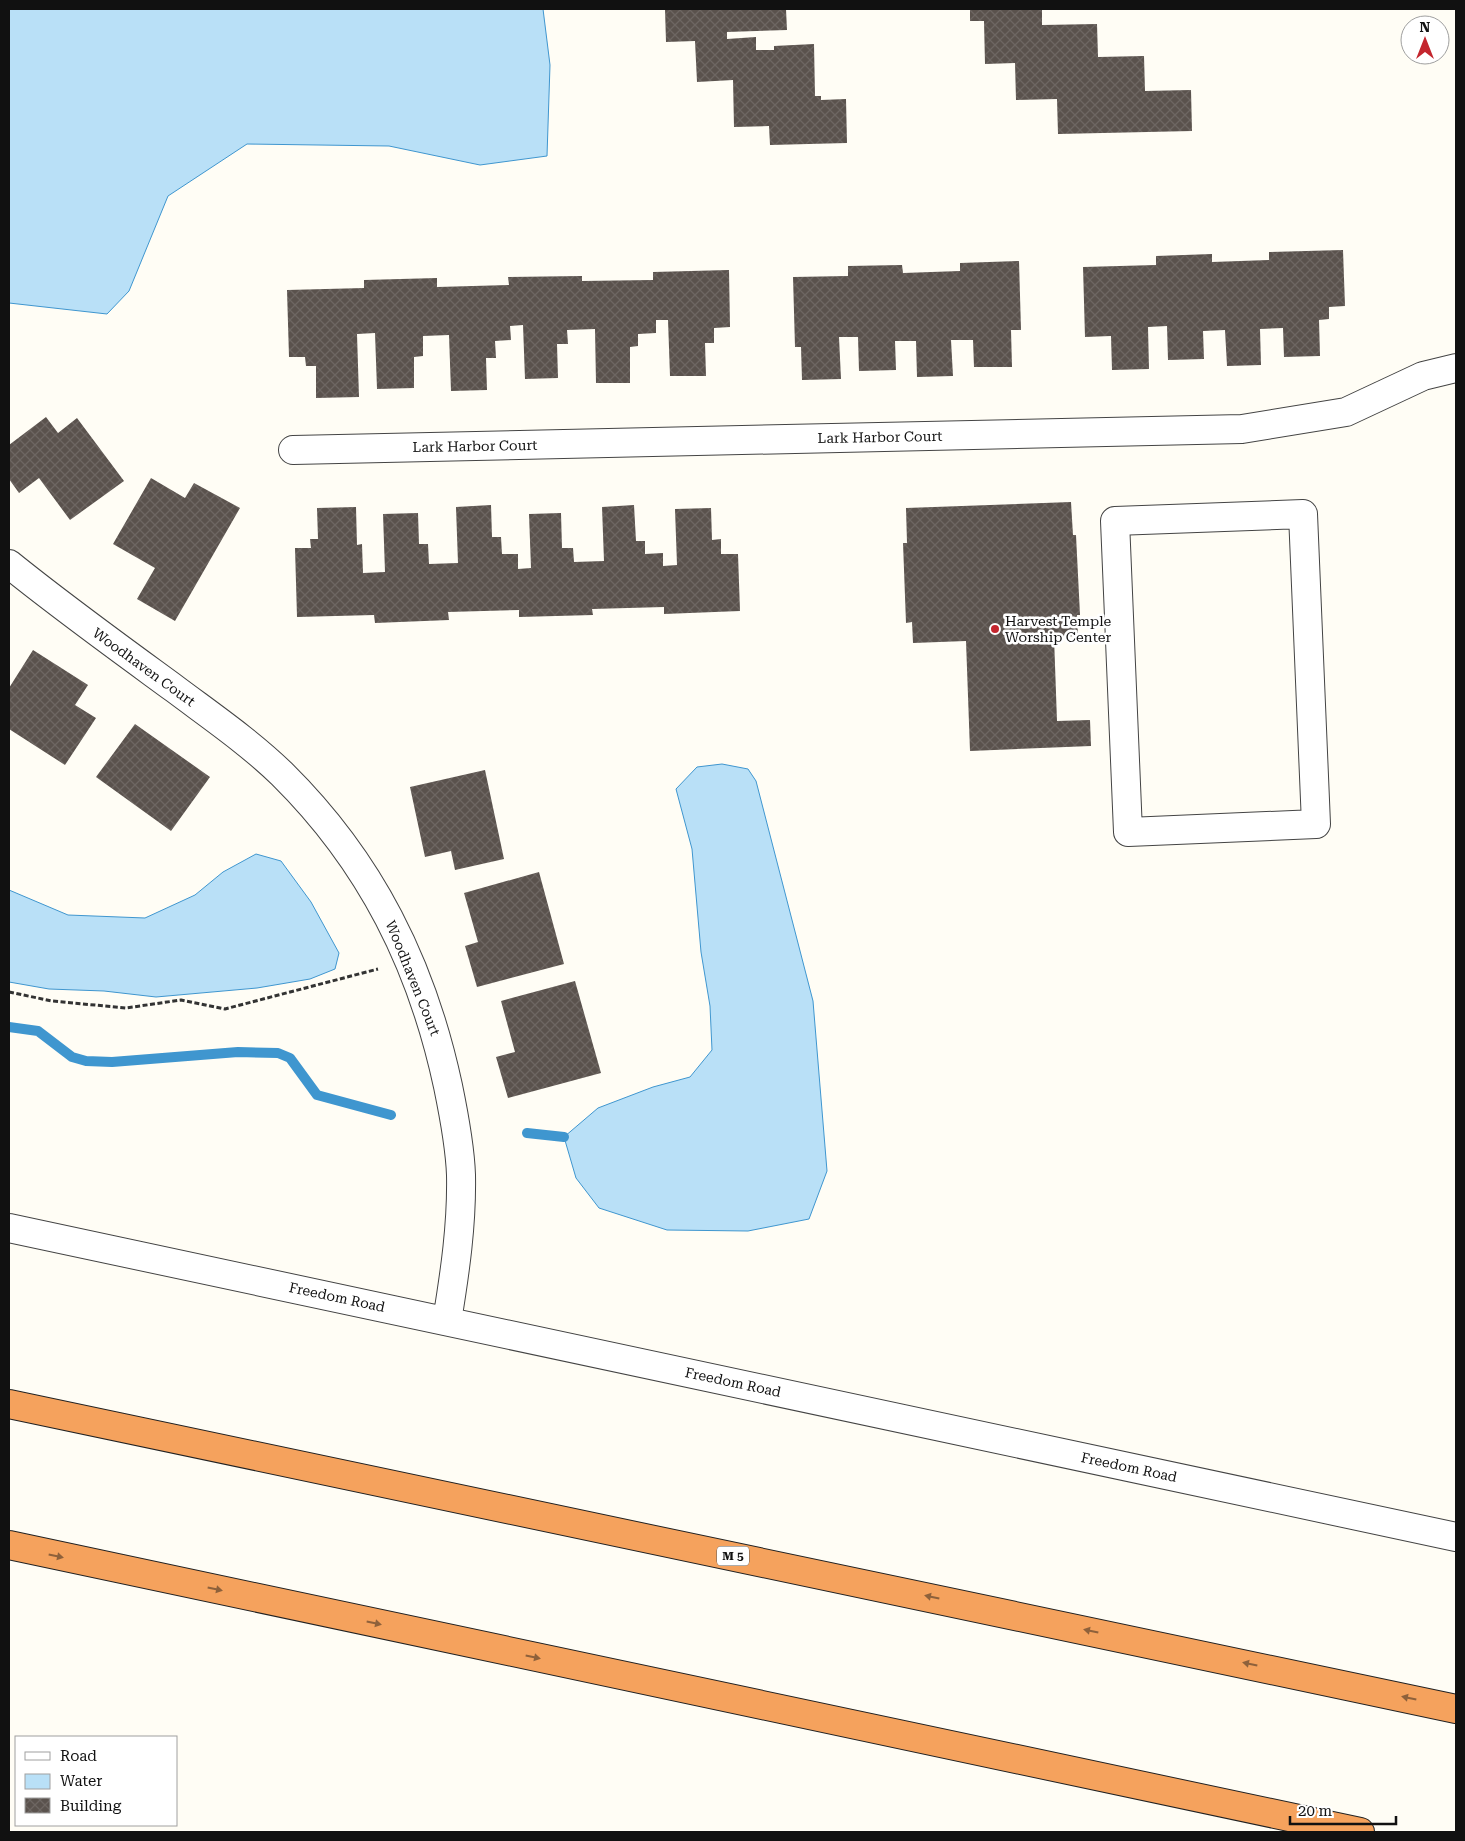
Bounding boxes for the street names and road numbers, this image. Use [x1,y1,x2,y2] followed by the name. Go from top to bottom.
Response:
[817,428,943,446] street label: Lark Harbor Court
[412,437,538,455] street label: Lark Harbor Court
[90,624,198,710] street label: Woodhaven Court
[383,918,443,1038] street label: Woodhaven Court
[288,1279,386,1315] street label: Freedom Road
[684,1364,782,1400] street label: Freedom Road
[1080,1449,1178,1485] street label: Freedom Road
[717,1546,749,1565] road number: M 5

